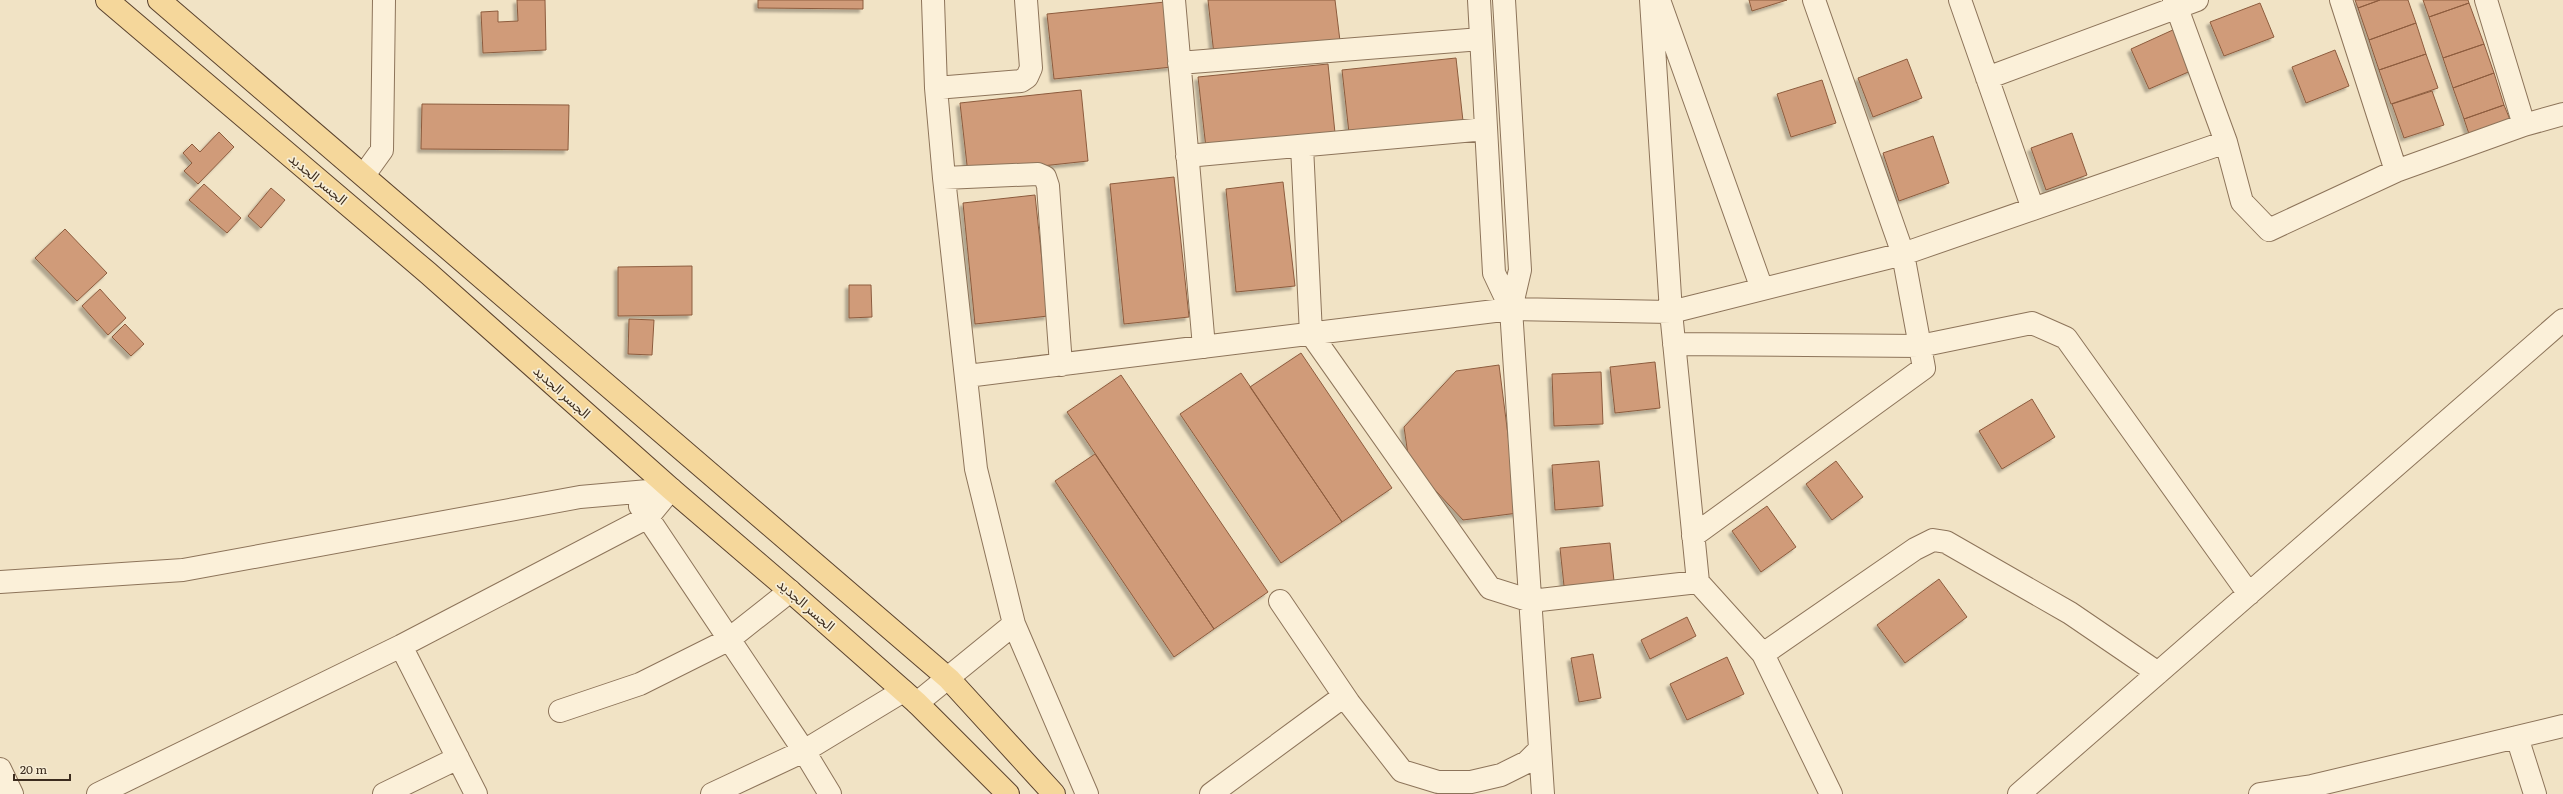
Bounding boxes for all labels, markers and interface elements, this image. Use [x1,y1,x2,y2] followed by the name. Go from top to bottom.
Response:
[285,148,352,209] street label: الجسر الجديد
[530,360,596,422] street label: الجسر الجديد
[773,573,840,635] street label: الجسر الجديد
[14,756,70,782] scale bar
[20,760,47,778] text: 20 m

